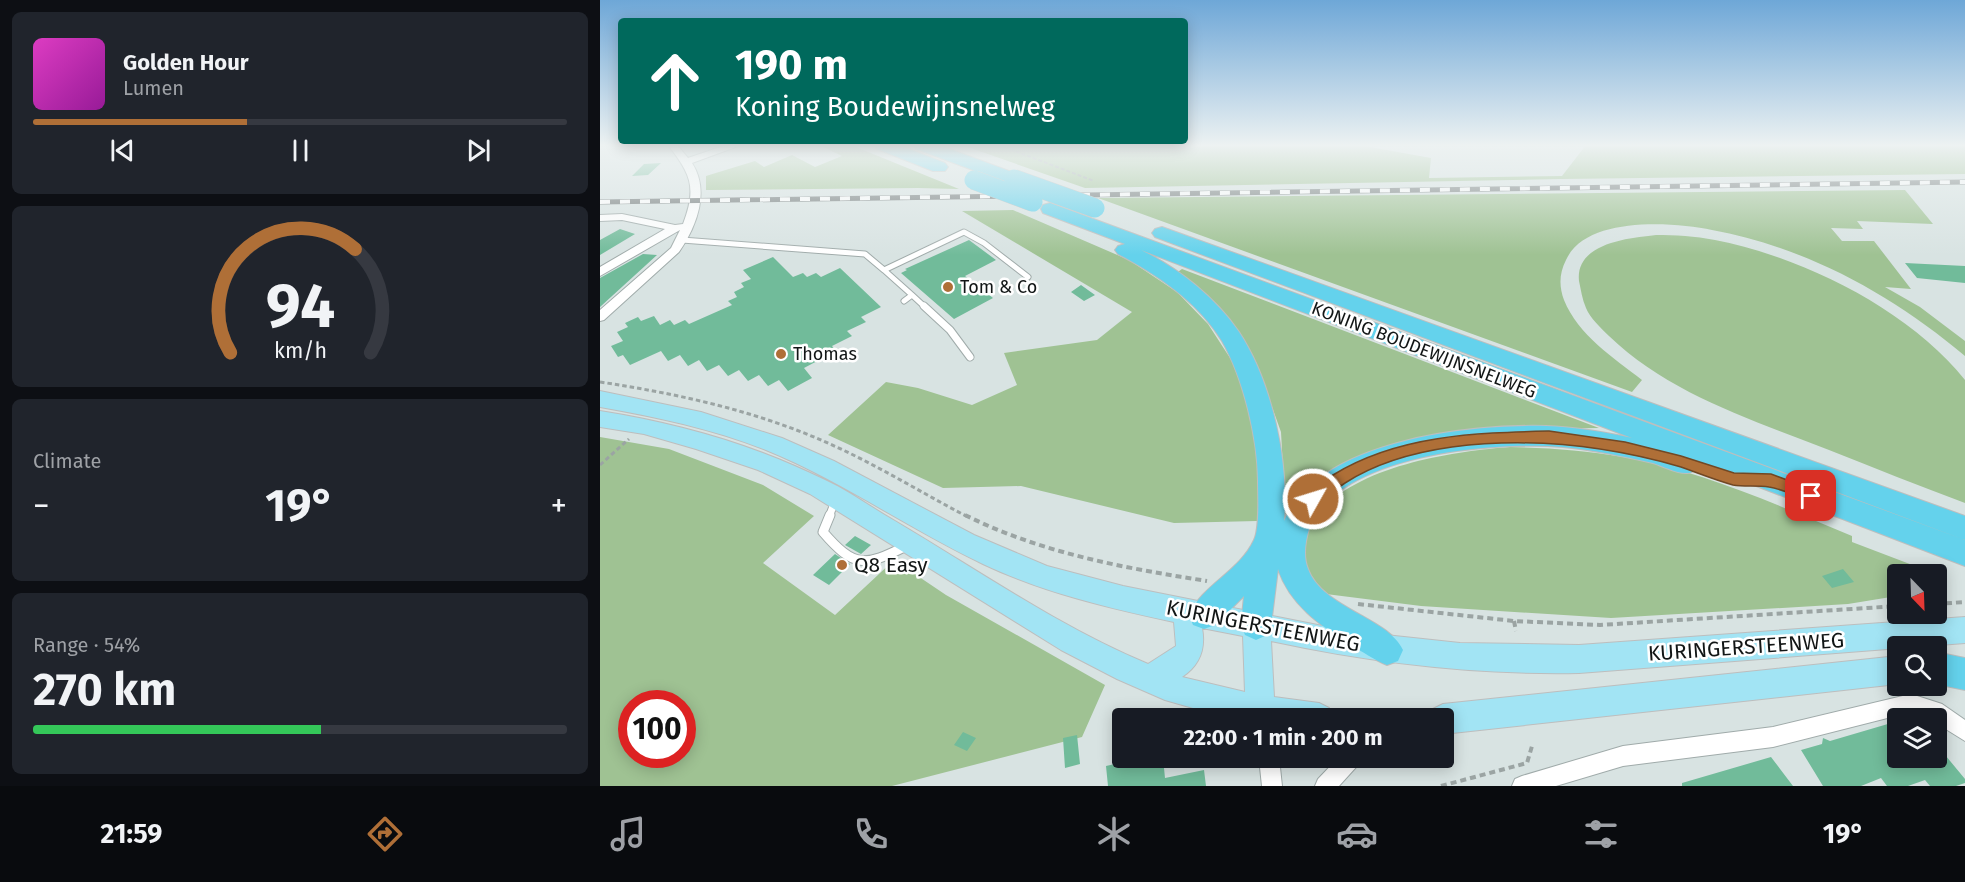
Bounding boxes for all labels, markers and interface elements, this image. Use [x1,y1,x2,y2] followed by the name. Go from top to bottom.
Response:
[735,40,848,90] text: 190 m
[636,42,714,120] icon: ahead
[123,49,249,76] text: Golden Hour
[123,76,184,100] text: Lumen
[735,91,1055,123] text: Koning Boudewijnsnelweg
[106,134,139,167] icon: previous
[284,134,317,167] icon: pause
[462,134,495,167] icon: next
[265,269,335,344] text: 94
[960,276,1037,298] place label: Tom & Co
[941,280,955,294] marker: Tom & Co
[1309,297,1539,403] street label: KONING BOUDEWIJNSNELWEG
[273,339,327,365] text: km/h
[793,343,857,365] place label: Thomas
[774,347,788,361] marker: Thomas
[33,449,101,473] text: Climate
[1281,467,1345,531] position arrow
[1785,470,1836,521] pin
[265,479,335,533] text: 19°
[1794,479,1827,512] icon: arrive
[33,486,50,526] text: −
[551,486,567,526] text: +
[854,552,928,578] place label: Q8 Easy
[835,558,849,572] marker: Q8 Easy
[1887,564,1947,624] north arrow
[1887,564,1947,768] map controls
[1164,594,1362,658] street label: KURINGERSTEENWEG
[1647,627,1845,667] street label: KURINGERSTEENWEG
[33,633,140,657] text: Range · 54%
[1887,636,1947,696] button: search
[33,663,176,717] text: 270 km
[618,690,696,768] speed limit sign: 100
[1887,708,1947,768] button: layers
[1183,724,1383,751] text: 22:00 · 1 min · 200 m
[364,813,406,855] icon: directions
[607,813,649,855] icon: music
[850,813,892,855] icon: phone
[1093,813,1135,855] icon: climate
[1336,813,1378,855] icon: car
[1580,813,1622,855] icon: filters
[101,818,162,850] text: 21:59
[1823,818,1864,850] text: 19°

